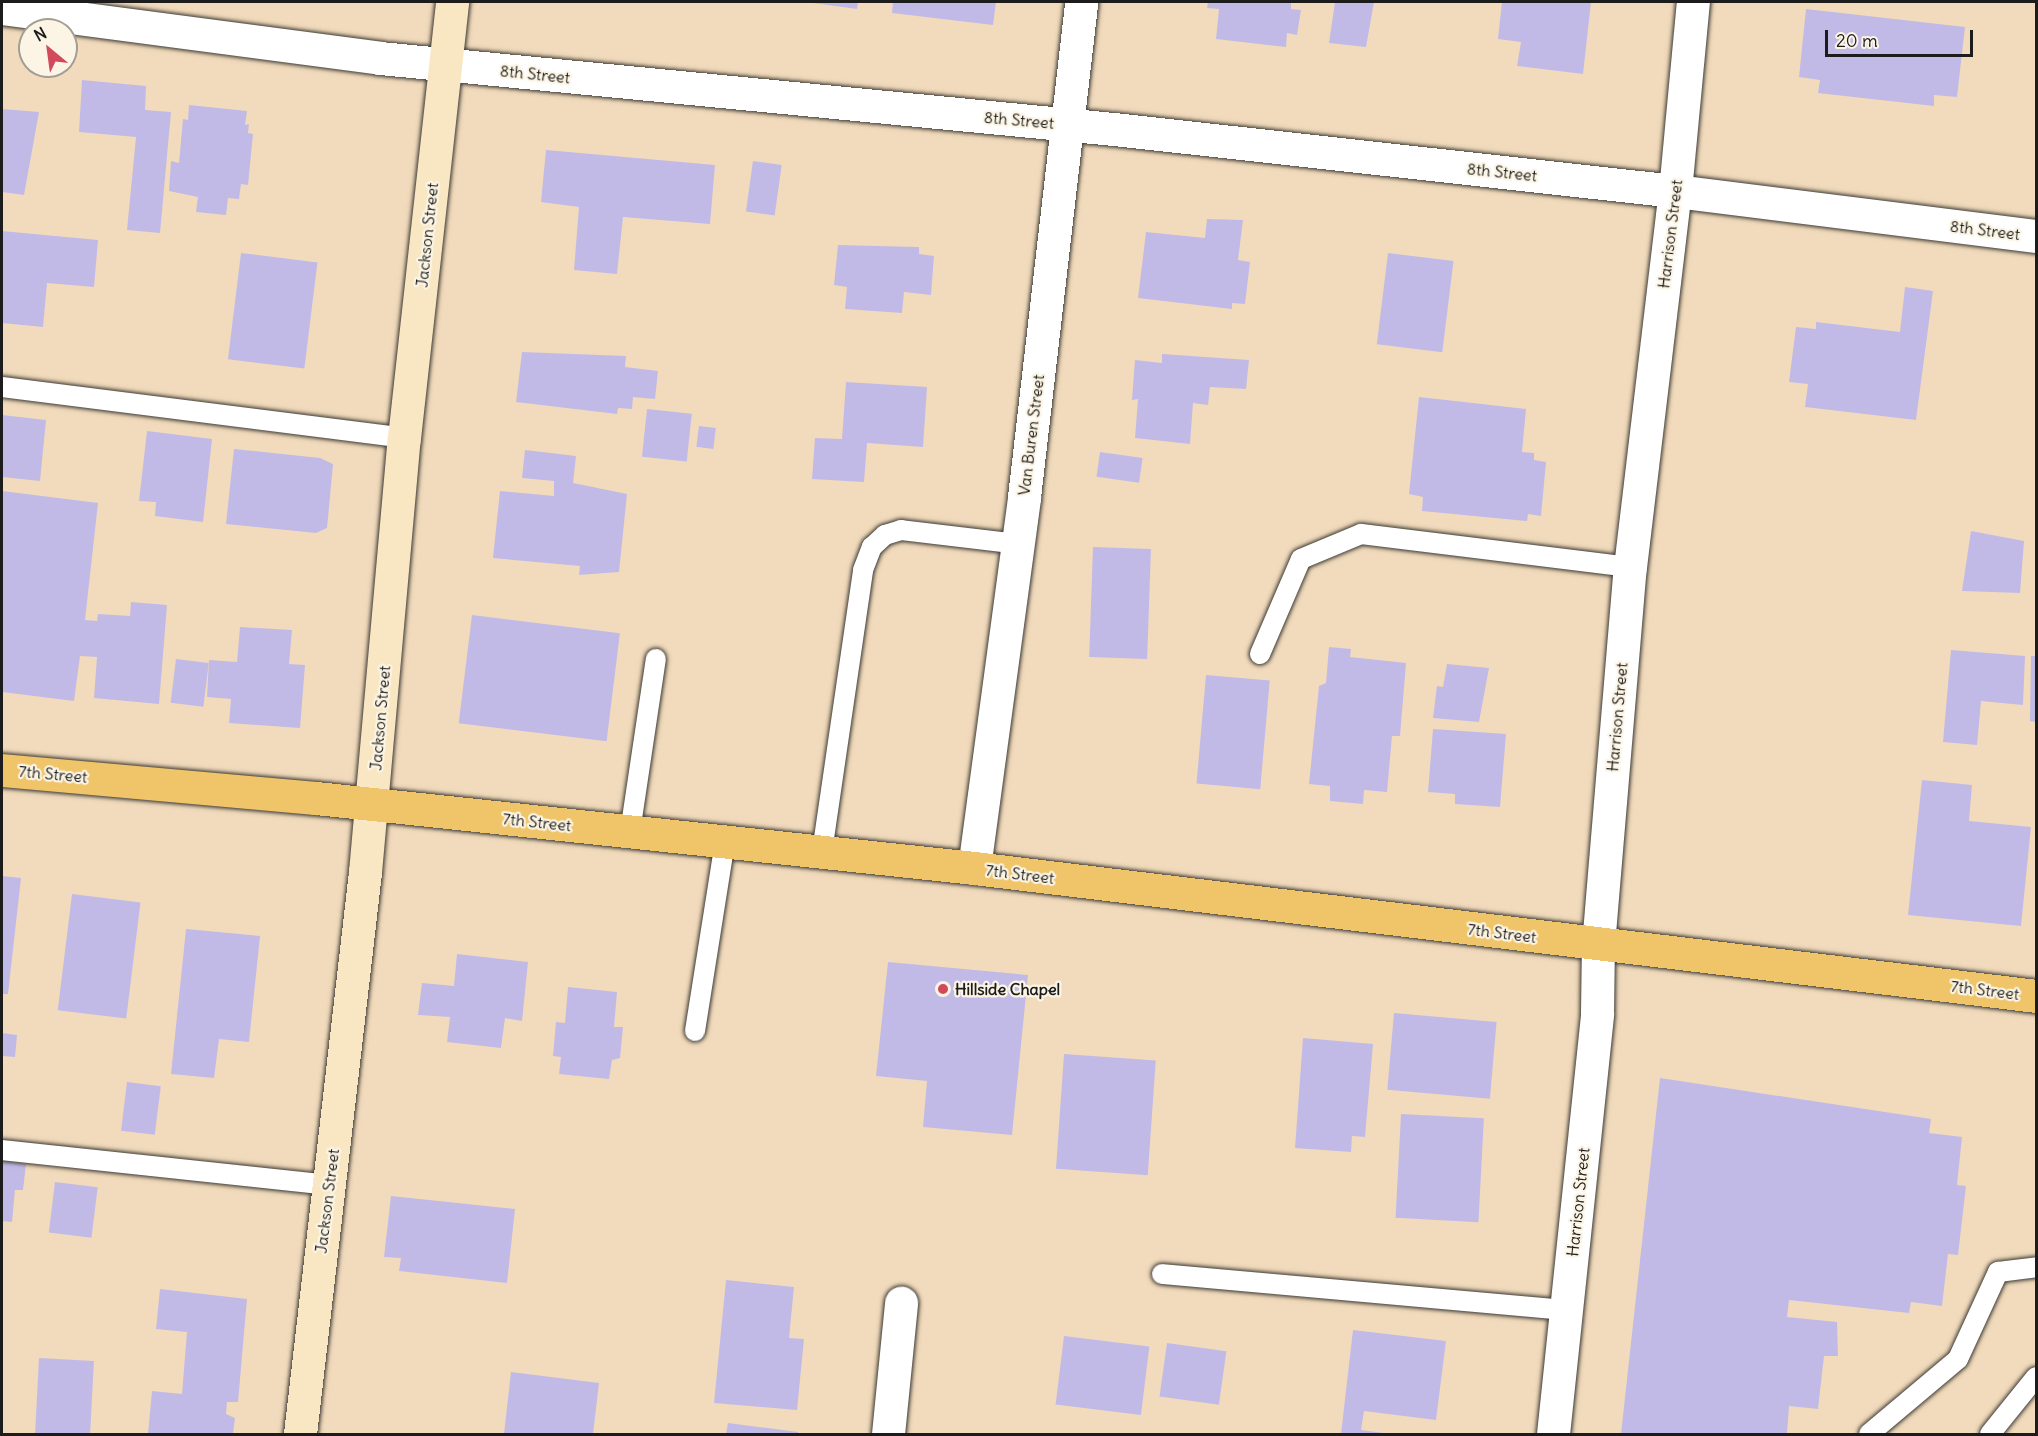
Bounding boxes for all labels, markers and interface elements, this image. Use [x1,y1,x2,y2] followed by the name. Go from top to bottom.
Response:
[18,18,78,78] north arrow
[1828,18,1976,56] scale bar
[31,23,50,45] text: N
[1836,29,1878,52] text: 20 m
[499,61,571,87] street label: 8th Street
[983,107,1055,133] street label: 8th Street
[1466,159,1538,185] street label: 8th Street
[1654,179,1686,289] street label: Harrison Street
[412,182,442,288] street label: Jackson Street
[1949,216,2021,244] street label: 8th Street
[1014,373,1048,497] street label: Van Buren Street
[1603,662,1631,772] street label: Harrison Street
[366,665,394,771] street label: Jackson Street
[18,761,88,787] street label: 7th Street
[502,809,572,835] street label: 7th Street
[985,860,1055,888] street label: 7th Street
[1467,919,1537,947] street label: 7th Street
[1950,976,2020,1004] street label: 7th Street
[955,979,1060,999] place label: Hillside Chapel
[936,982,950,996] marker: Hillside Chapel
[311,1147,343,1255] street label: Jackson Street
[1563,1147,1593,1257] street label: Harrison Street

